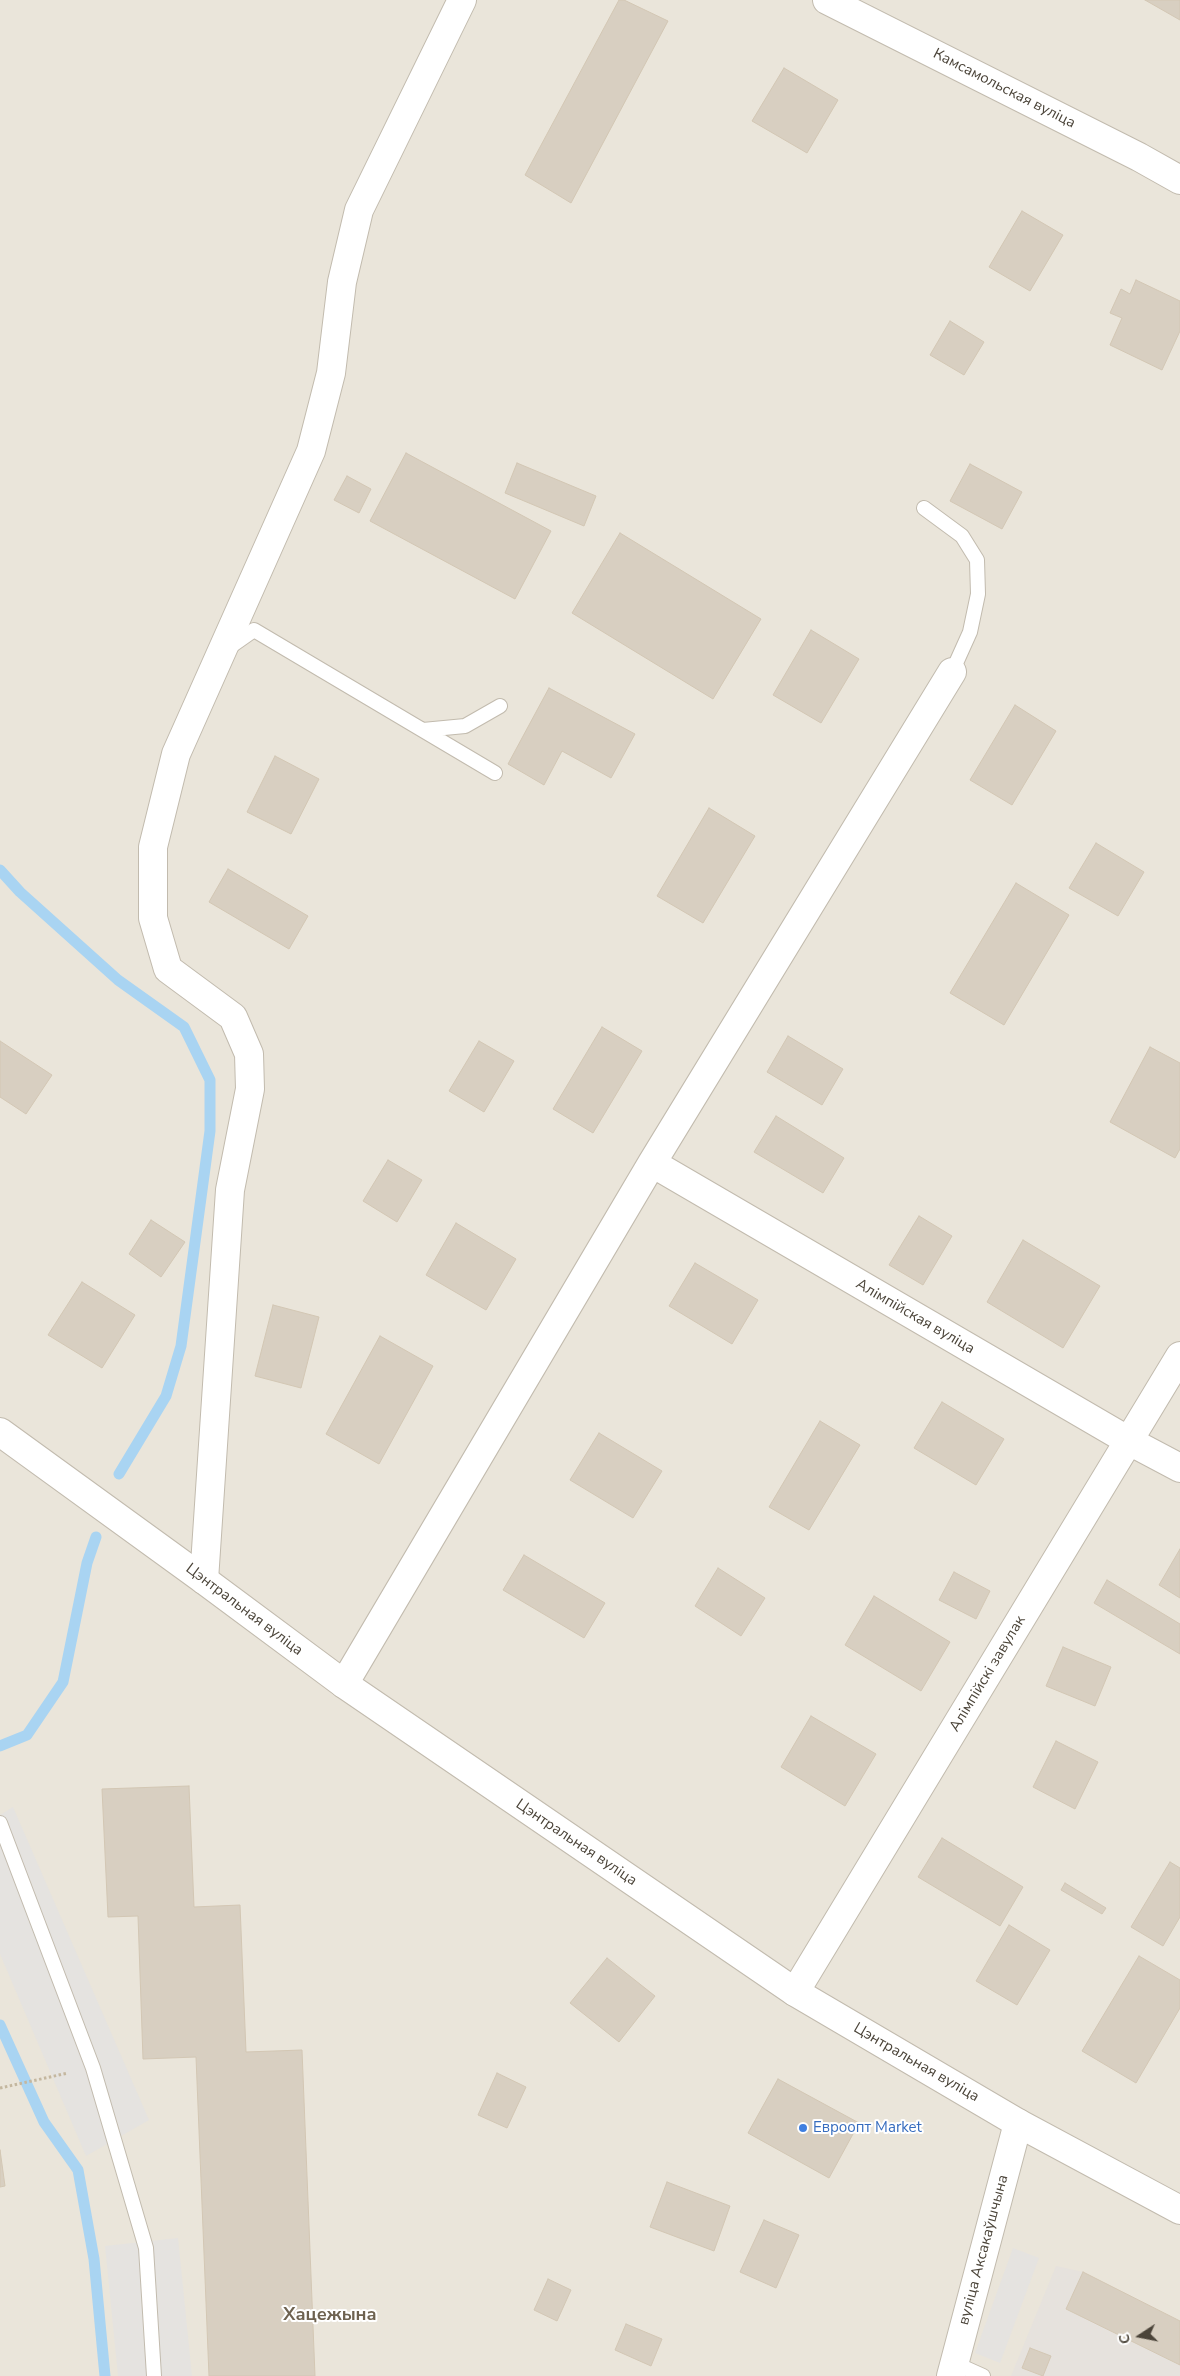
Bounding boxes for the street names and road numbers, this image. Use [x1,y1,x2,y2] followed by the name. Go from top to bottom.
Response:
[930,45,1078,133] street label: Камсамольская вуліца
[852,1276,978,1358] street label: Алімпійская вуліца
[182,1560,306,1660] street label: Цэнтральная вуліца
[946,1613,1030,1735] street label: Алімпійскі завулак
[512,1796,640,1890] street label: Цэнтральная вуліца
[850,2020,982,2106] street label: Цэнтральная вуліца
[955,2173,1013,2327] street label: вуліца Аксакаўшчына

